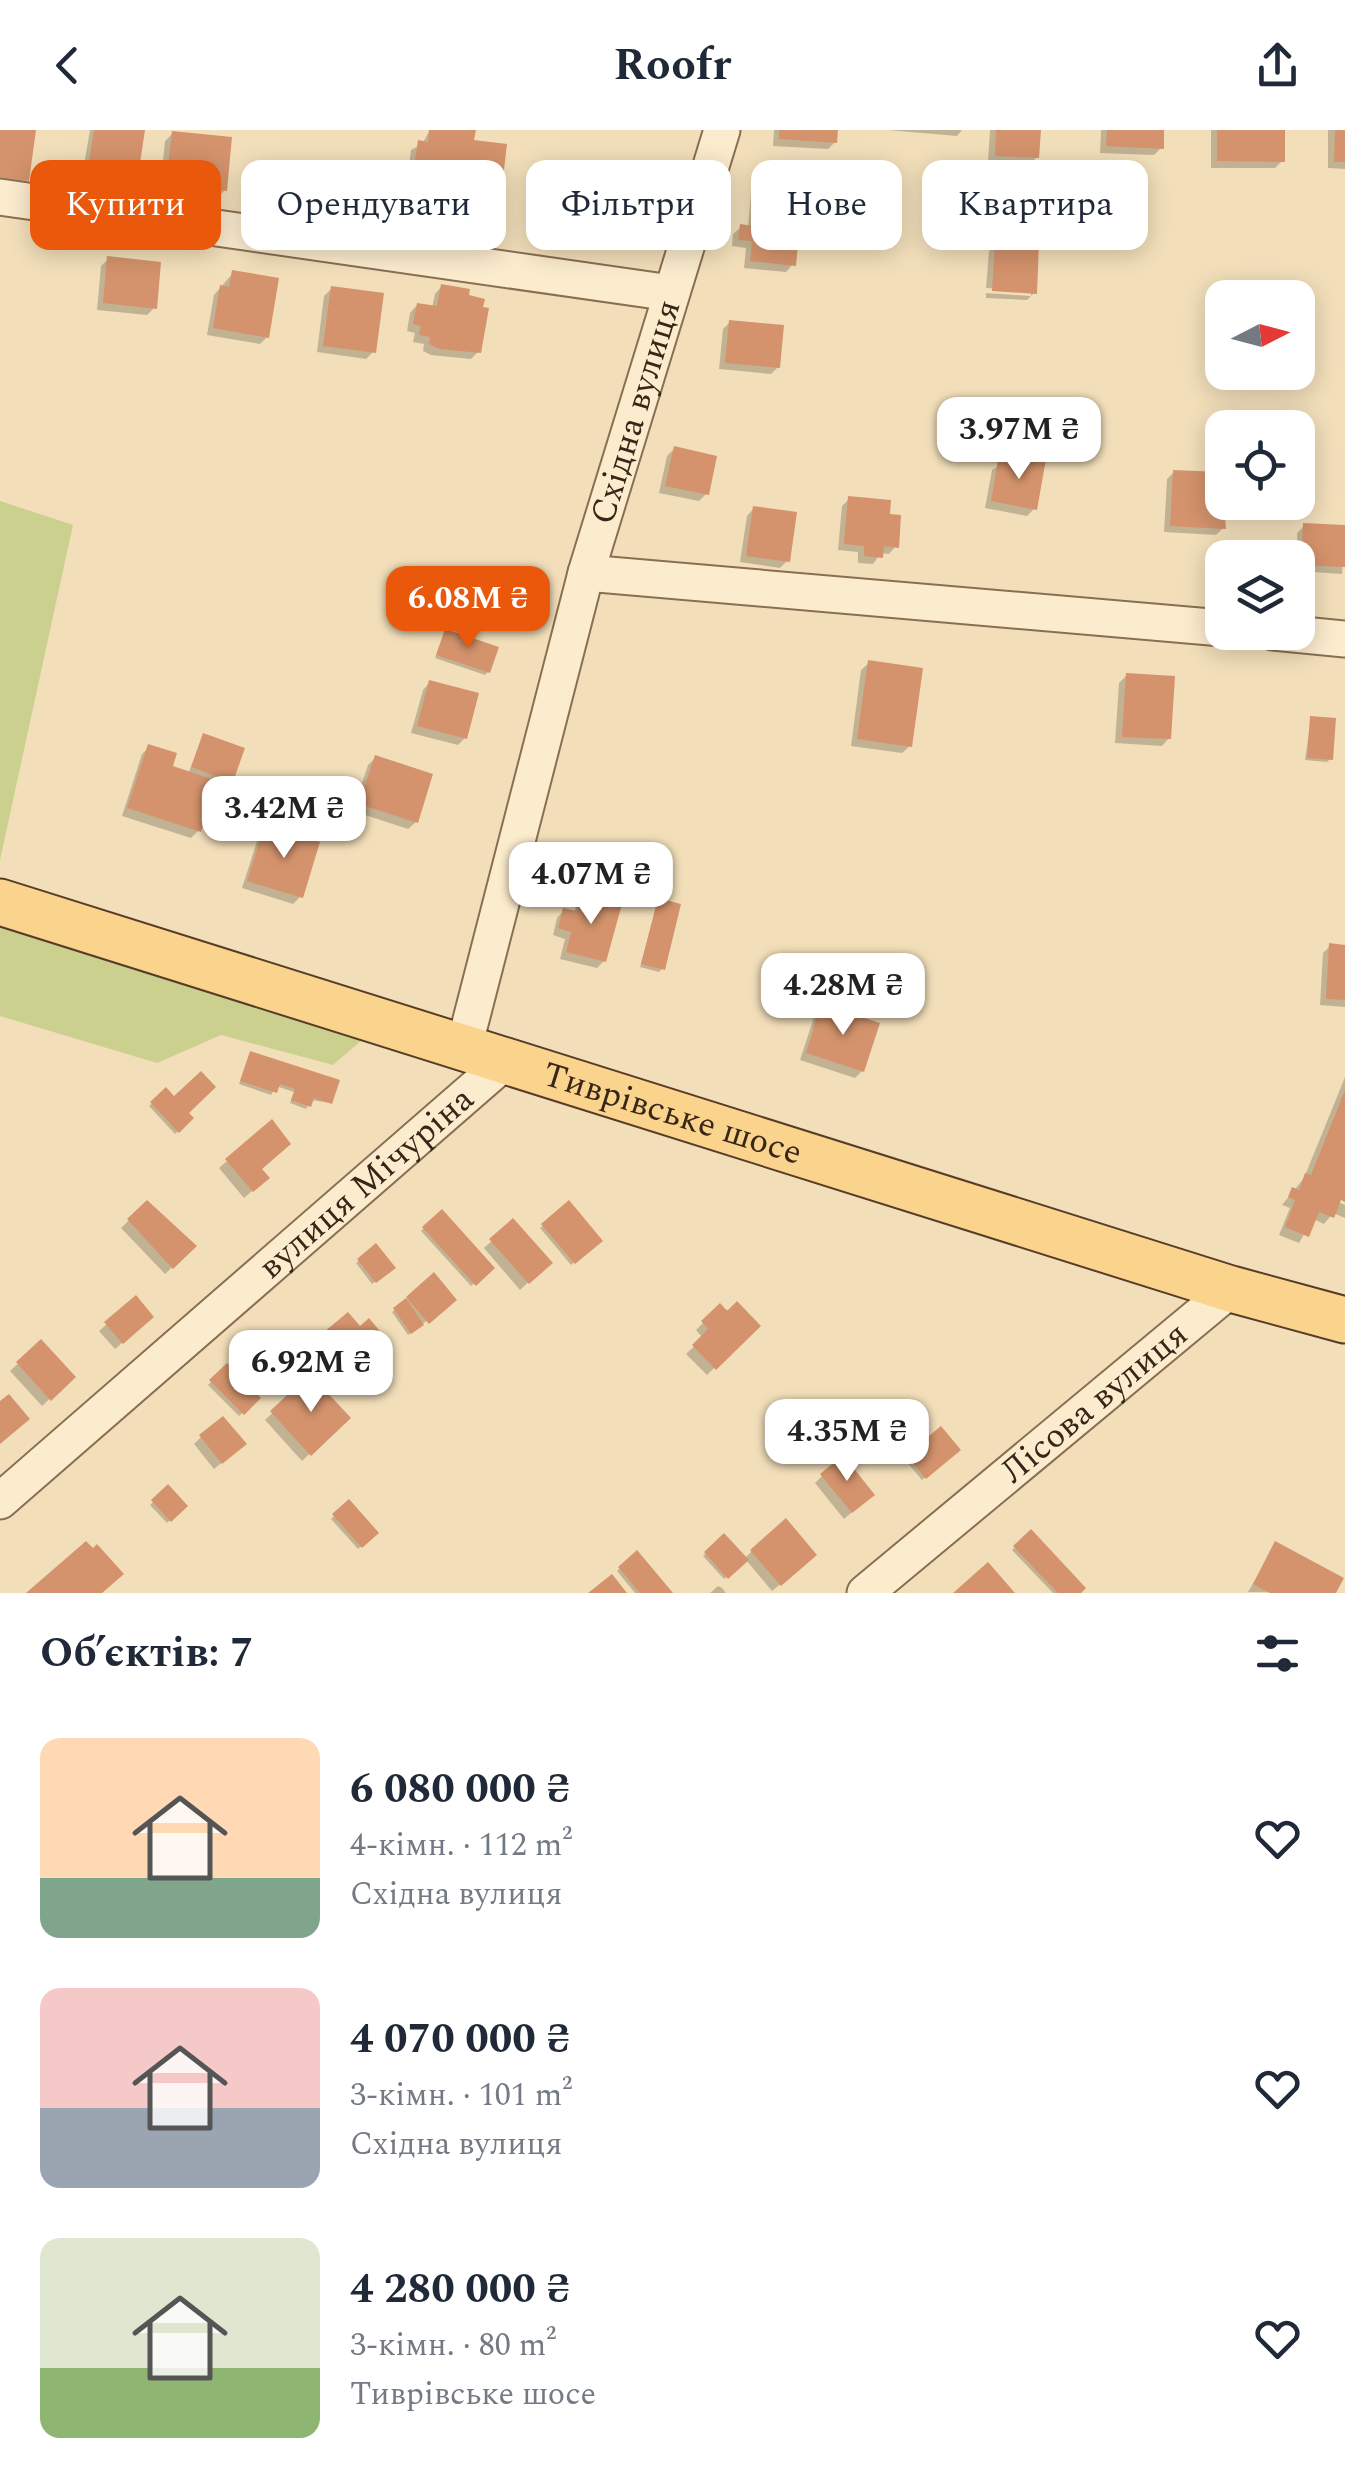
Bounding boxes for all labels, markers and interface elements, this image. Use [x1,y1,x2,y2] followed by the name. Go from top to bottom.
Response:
[614,31,731,100] text: Roofr
[40,38,95,93] icon: back
[1250,38,1305,93] icon: share
[30,160,221,250] chip: Купити
[241,160,506,250] chip: Орендувати
[526,160,731,250] chip: Фільтри
[751,160,902,250] chip: Нове
[922,160,1148,250] chip: Квартира
[1205,280,1315,390] north arrow
[1205,280,1315,650] map controls
[576,293,695,531] street label: Східна вулиця
[927,397,1111,482] pin: 3.97M ₴
[959,405,1079,454] text: 3.97M ₴
[1205,410,1315,520] button: locate
[1205,540,1315,650] button: layers
[376,566,560,651] pin: 6.08M ₴
[408,574,528,623] text: 6.08M ₴
[192,776,376,861] pin: 3.42M ₴
[224,784,344,833] text: 3.42M ₴
[499,842,683,927] pin: 4.07M ₴
[531,850,651,899] text: 4.07M ₴
[751,953,935,1038] pin: 4.28M ₴
[783,961,903,1010] text: 4.28M ₴
[536,1048,809,1179] street label: Тиврівське шосе
[246,1074,486,1292] street label: вулиця Мічуріна
[989,1309,1200,1496] street label: Лісова вулиця
[219,1330,403,1415] pin: 6.92M ₴
[251,1338,371,1387] text: 6.92M ₴
[755,1399,939,1484] pin: 4.35M ₴
[787,1407,907,1456] text: 4.35M ₴
[40,1622,253,1685] text: Об’єктів: 7
[1250,1626,1305,1681] icon: filters
[350,1758,570,1821] text: 6 080 000 ₴
[120,1778,240,1898] icon: home
[1250,1811,1305,1866] icon: heart
[350,1821,572,1870] text: 4-кімн. · 112 m²
[350,1870,562,1919] text: Східна вулиця
[350,2008,570,2071] text: 4 070 000 ₴
[120,2028,240,2148] icon: home
[1250,2061,1305,2116] icon: heart
[350,2071,572,2120] text: 3-кімн. · 101 m²
[350,2120,562,2169] text: Східна вулиця
[350,2258,570,2321] text: 4 280 000 ₴
[120,2278,240,2398] icon: home
[1250,2311,1305,2366] icon: heart
[350,2321,556,2370] text: 3-кімн. · 80 m²
[350,2370,596,2419] text: Тиврівське шосе

